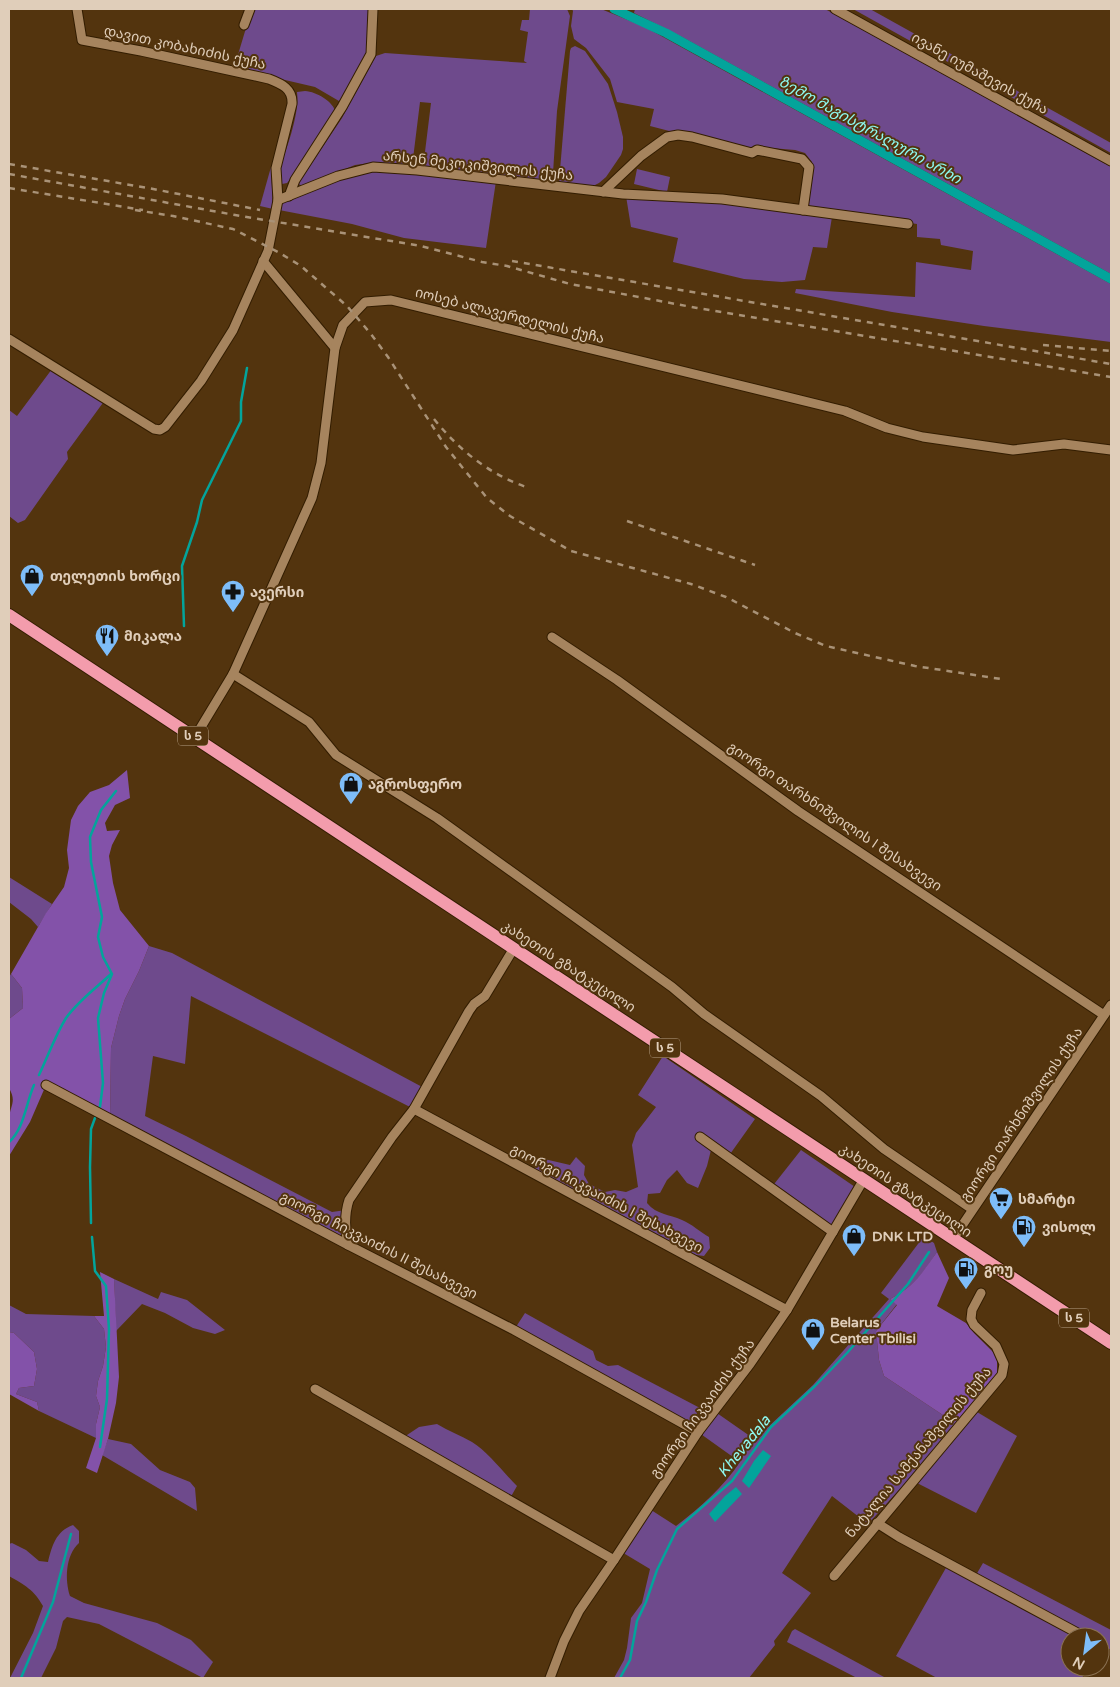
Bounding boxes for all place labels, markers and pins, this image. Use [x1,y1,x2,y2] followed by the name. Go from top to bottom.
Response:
[19,563,45,597] shop icon: თელეთის ხორცი
[50,568,180,585] place label: თელეთის ხორცი
[220,579,246,613] pharmacy icon: ავერსი
[250,584,304,601] place label: ავერსი
[94,623,120,657] restaurant icon: მიკალა
[124,628,182,645] place label: მიკალა
[338,771,364,805] shop icon: აგროსფერო
[368,776,462,793] place label: აგროსფერო
[988,1186,1014,1220] supermarket icon: სმარტი
[1018,1191,1075,1208] place label: სმარტი
[1011,1214,1037,1248] fuel station icon: ვისოლ
[1042,1219,1096,1236] place label: ვისოლ
[841,1223,867,1257] shop icon: DNK LTD
[872,1228,933,1245] place label: DNK LTD
[953,1256,979,1290] fuel station icon: გოუ
[984,1261,1013,1278] place label: გოუ
[830,1314,916,1347] place label: Belarus Center Tbilisi
[800,1317,826,1351] shop icon: Belarus Center Tbilisi

